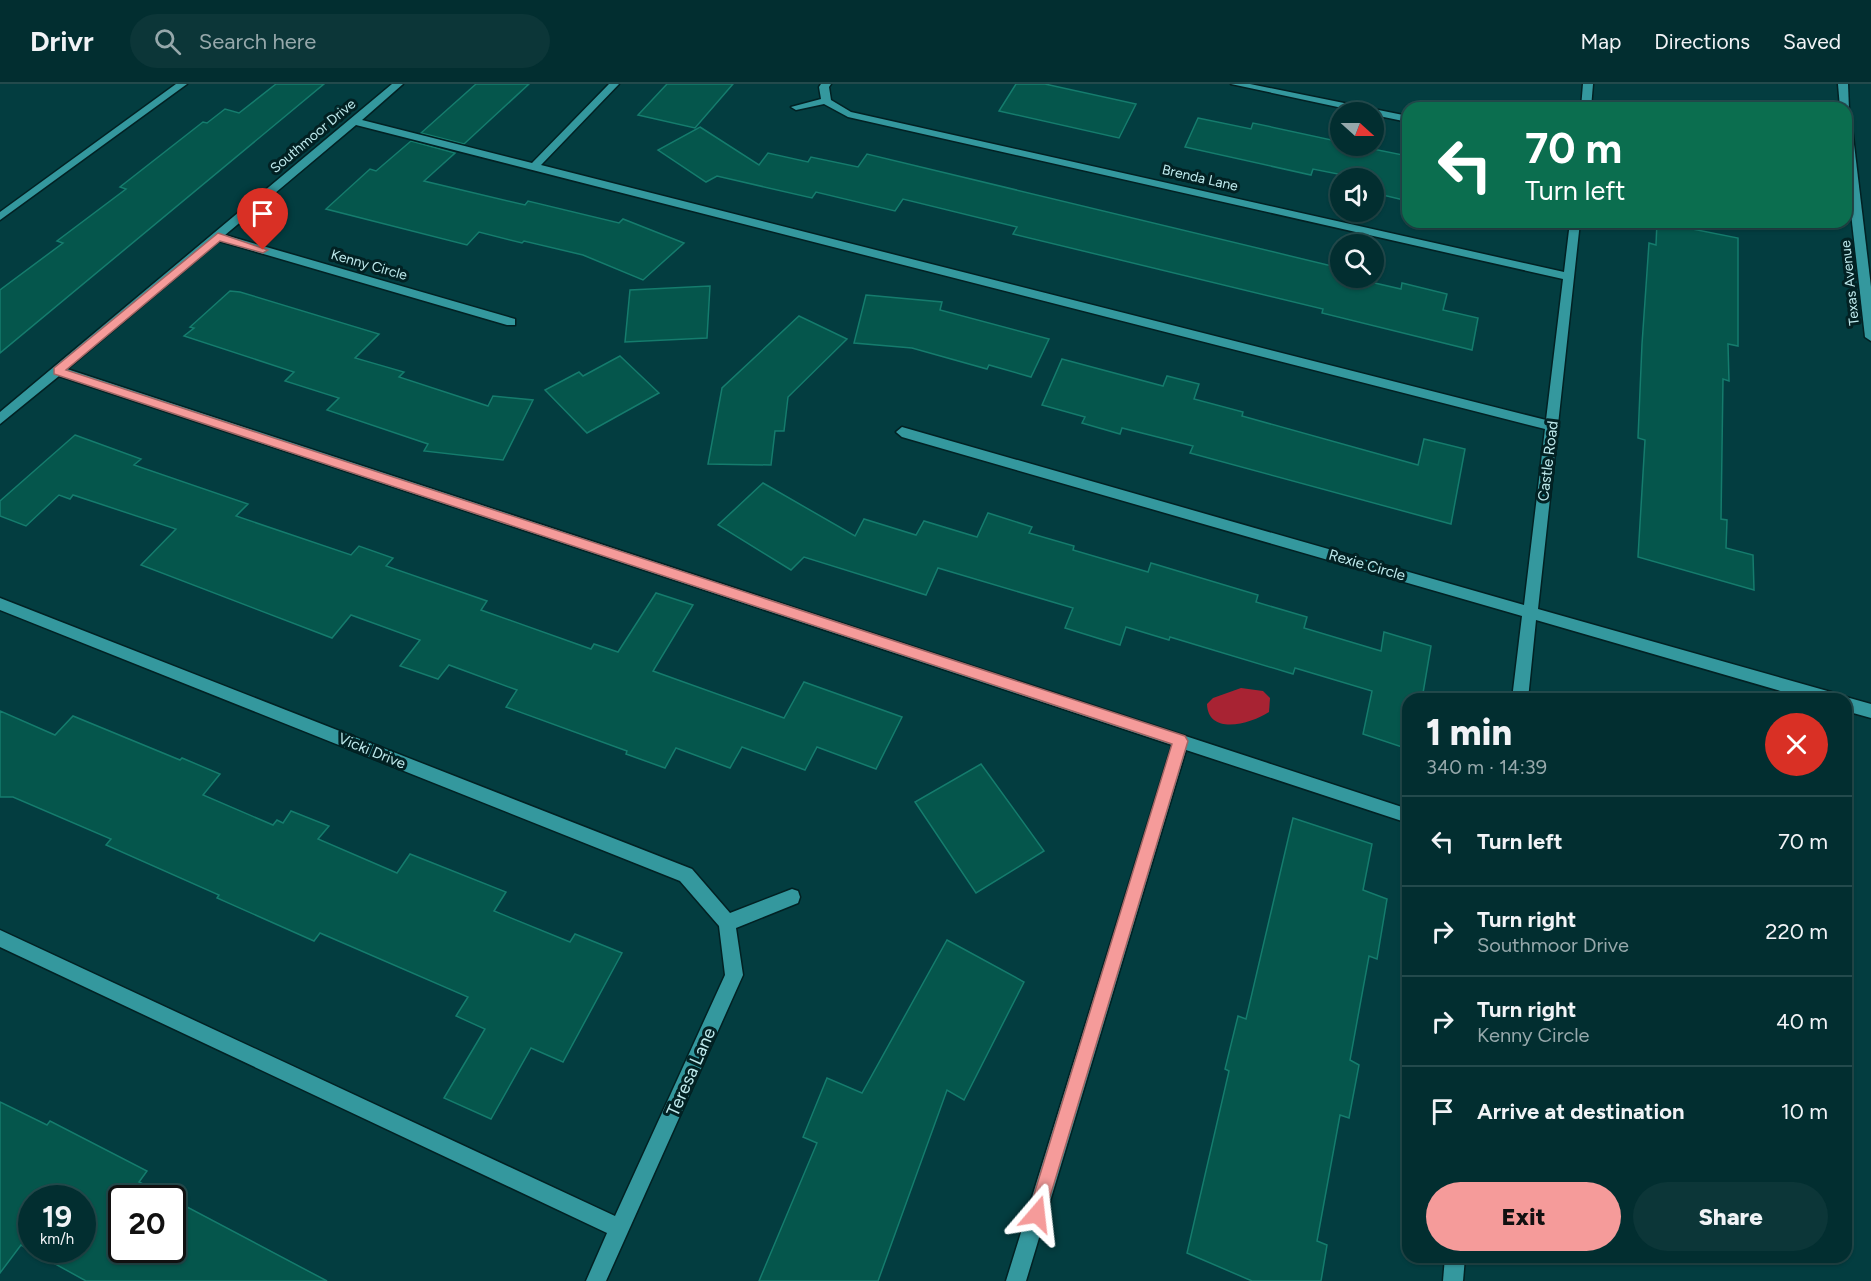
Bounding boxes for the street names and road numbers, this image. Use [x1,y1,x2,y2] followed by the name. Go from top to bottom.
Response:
[267,95,359,177] street label: Southmoor Drive
[1160,161,1240,195] street label: Brenda Lane
[1837,239,1863,326] street label: Texas Avenue
[329,246,410,284] street label: Kenny Circle
[1534,420,1562,502] street label: Castle Road
[1327,545,1407,585] street label: Rexie Circle
[336,729,408,773] street label: Vicki Drive
[662,1024,720,1120] street label: Teresa Lane

